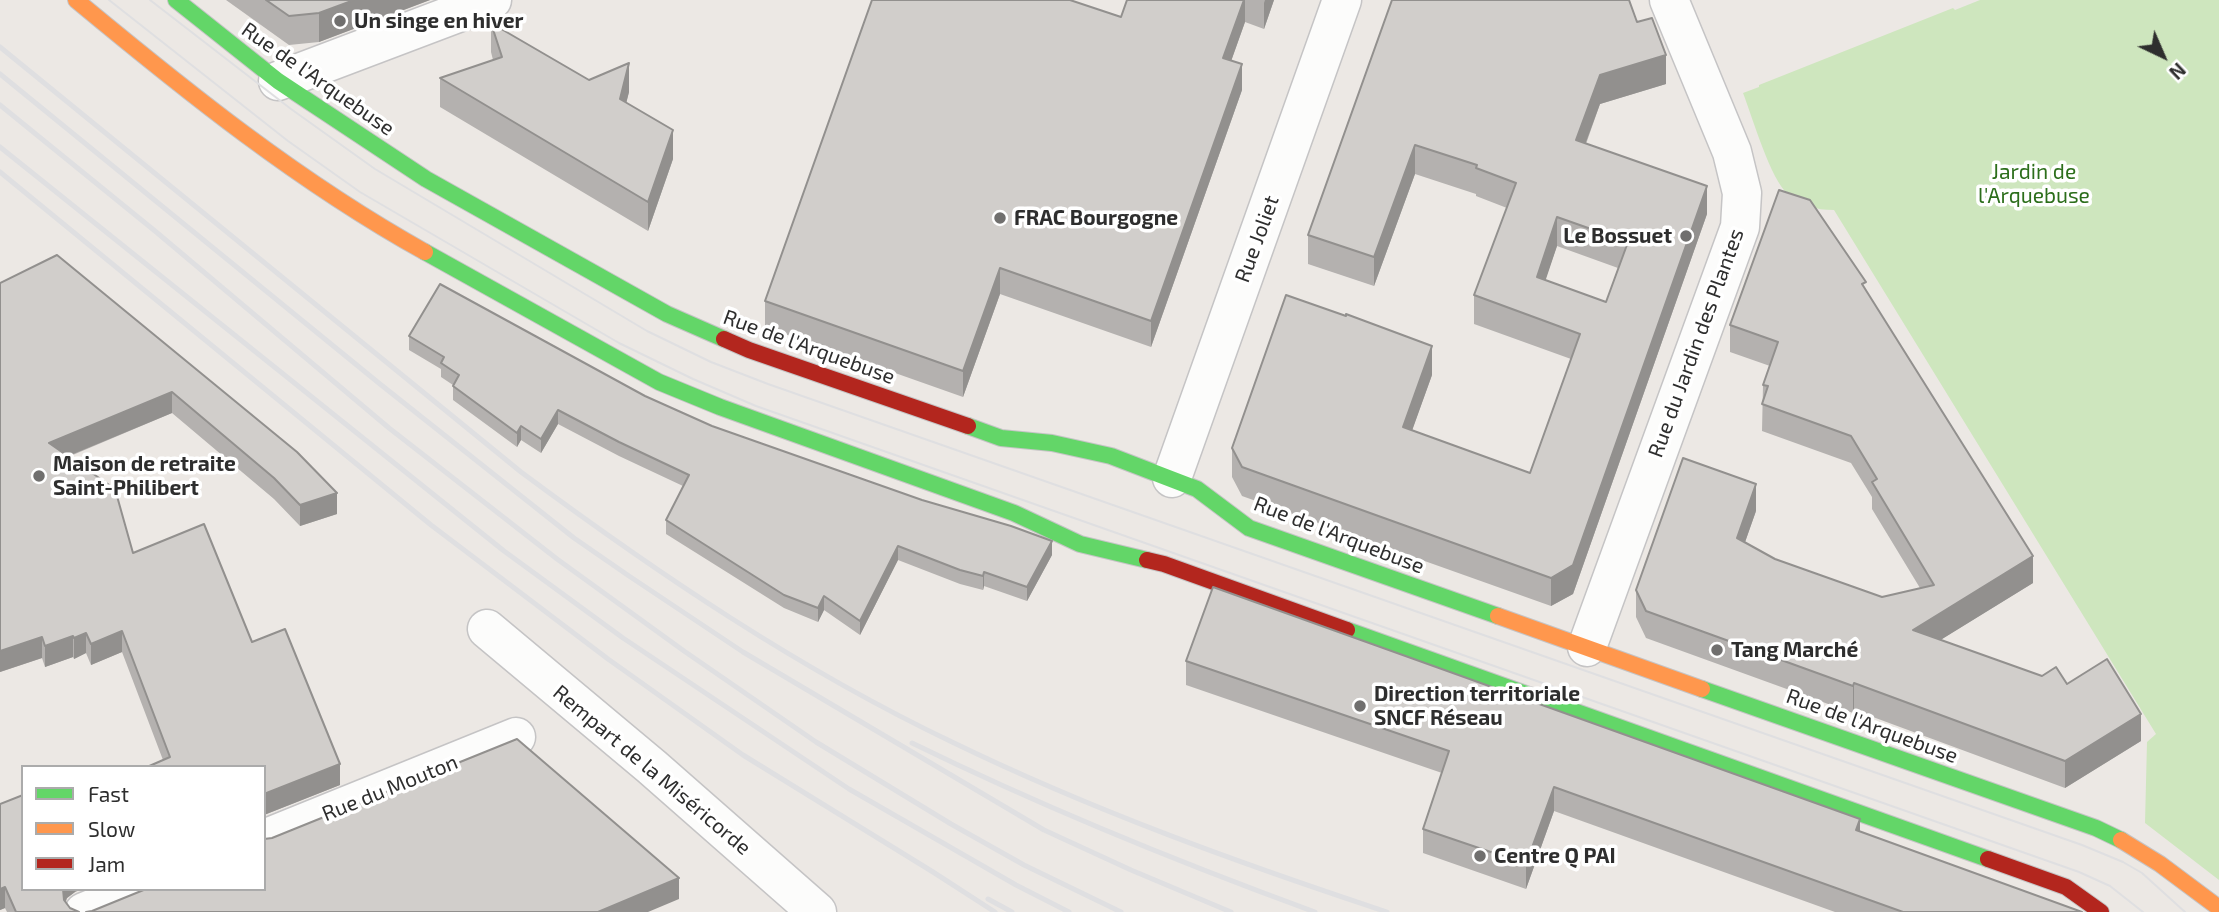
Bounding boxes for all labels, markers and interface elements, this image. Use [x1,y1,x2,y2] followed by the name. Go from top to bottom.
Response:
[354,8,524,34] place label: Un singe en hiver
[332,13,348,29] marker: Un singe en hiver
[237,17,399,141] street label: Rue de l'Arquebuse
[2128,21,2198,91] north arrow
[2165,58,2191,85] text: N
[1978,159,2090,209] park label: Jardin de l'Arquebuse
[1230,192,1284,286] street label: Rue Joliet
[1014,205,1178,231] place label: FRAC Bourgogne
[992,210,1008,226] marker: FRAC Bourgogne
[1563,223,1672,249] place label: Le Bossuet
[1643,225,1749,461] street label: Rue du Jardin des Plantes
[1678,228,1694,244] marker: Le Bossuet
[720,304,898,390] street label: Rue de l'Arquebuse
[53,451,236,501] place label: Maison de retraite Saint-Philibert
[31,468,47,484] marker: Maison de retraite Saint-Philibert
[1250,491,1428,579] street label: Rue de l'Arquebuse
[1731,637,1858,663] place label: Tang Marché
[1709,642,1725,658] marker: Tang Marché
[548,680,756,860] street label: Rempart de la Miséricorde
[1374,681,1580,731] place label: Direction territoriale SNCF Réseau
[1783,683,1961,769] street label: Rue de l'Arquebuse
[1352,698,1368,714] marker: Direction territoriale SNCF Réseau
[319,749,461,827] street label: Rue du Mouton
[21,765,266,891] legend
[88,781,129,806] text: Fast
[88,816,135,841] text: Slow
[1494,843,1616,869] place label: Centre Q PAI
[1472,848,1488,864] marker: Centre Q PAI
[88,851,125,876] text: Jam

